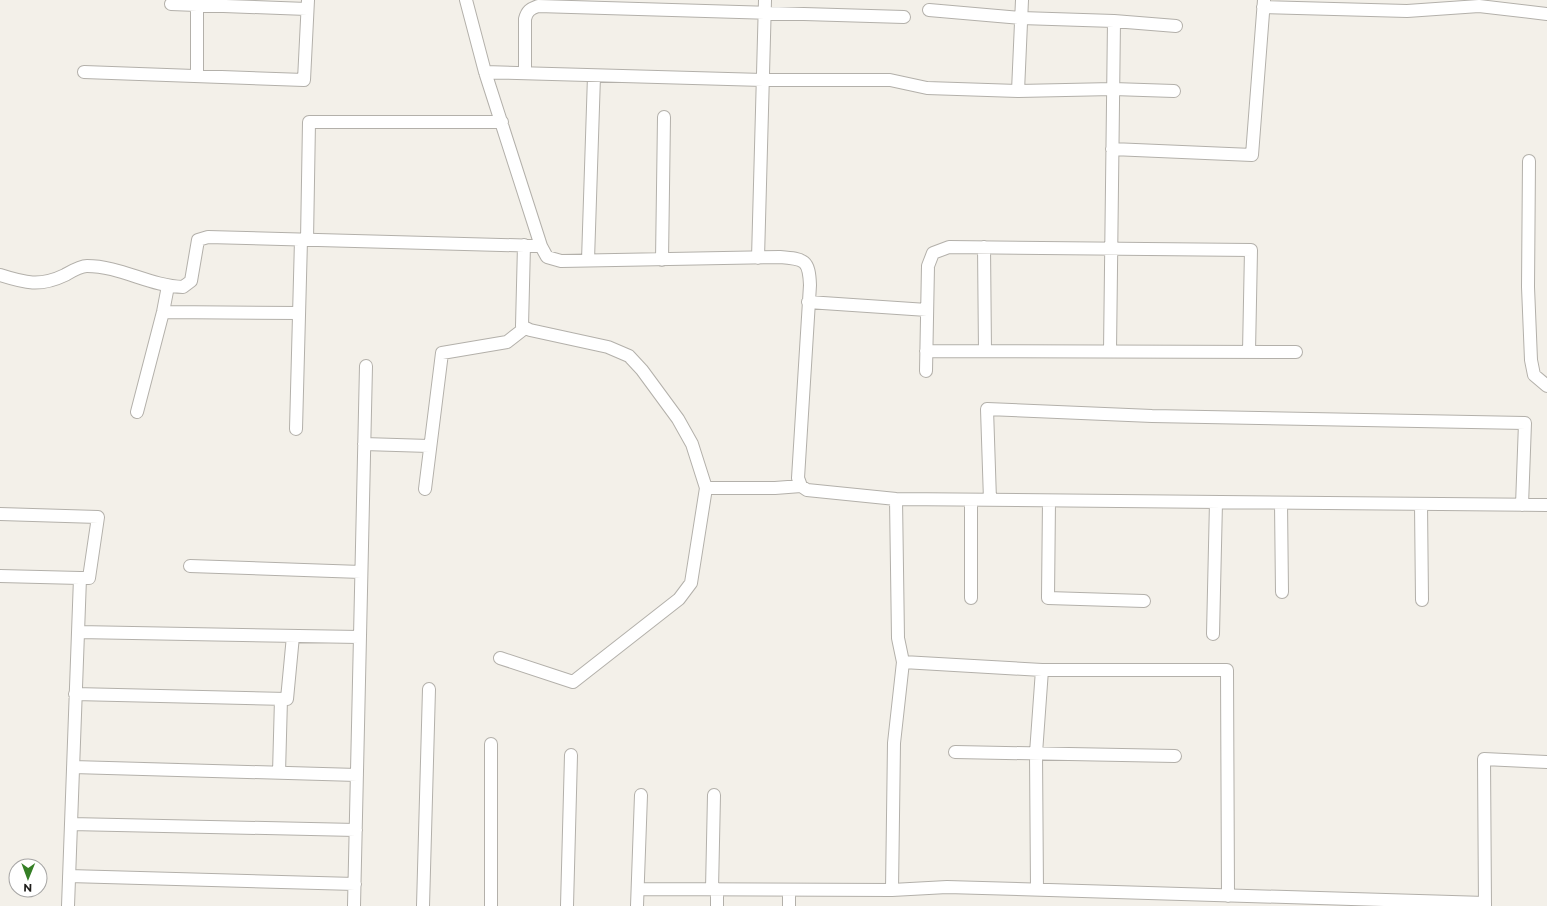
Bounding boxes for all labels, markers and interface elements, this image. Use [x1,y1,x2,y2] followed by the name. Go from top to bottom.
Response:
[8,858,48,898] north arrow
[23,881,32,895] text: N

